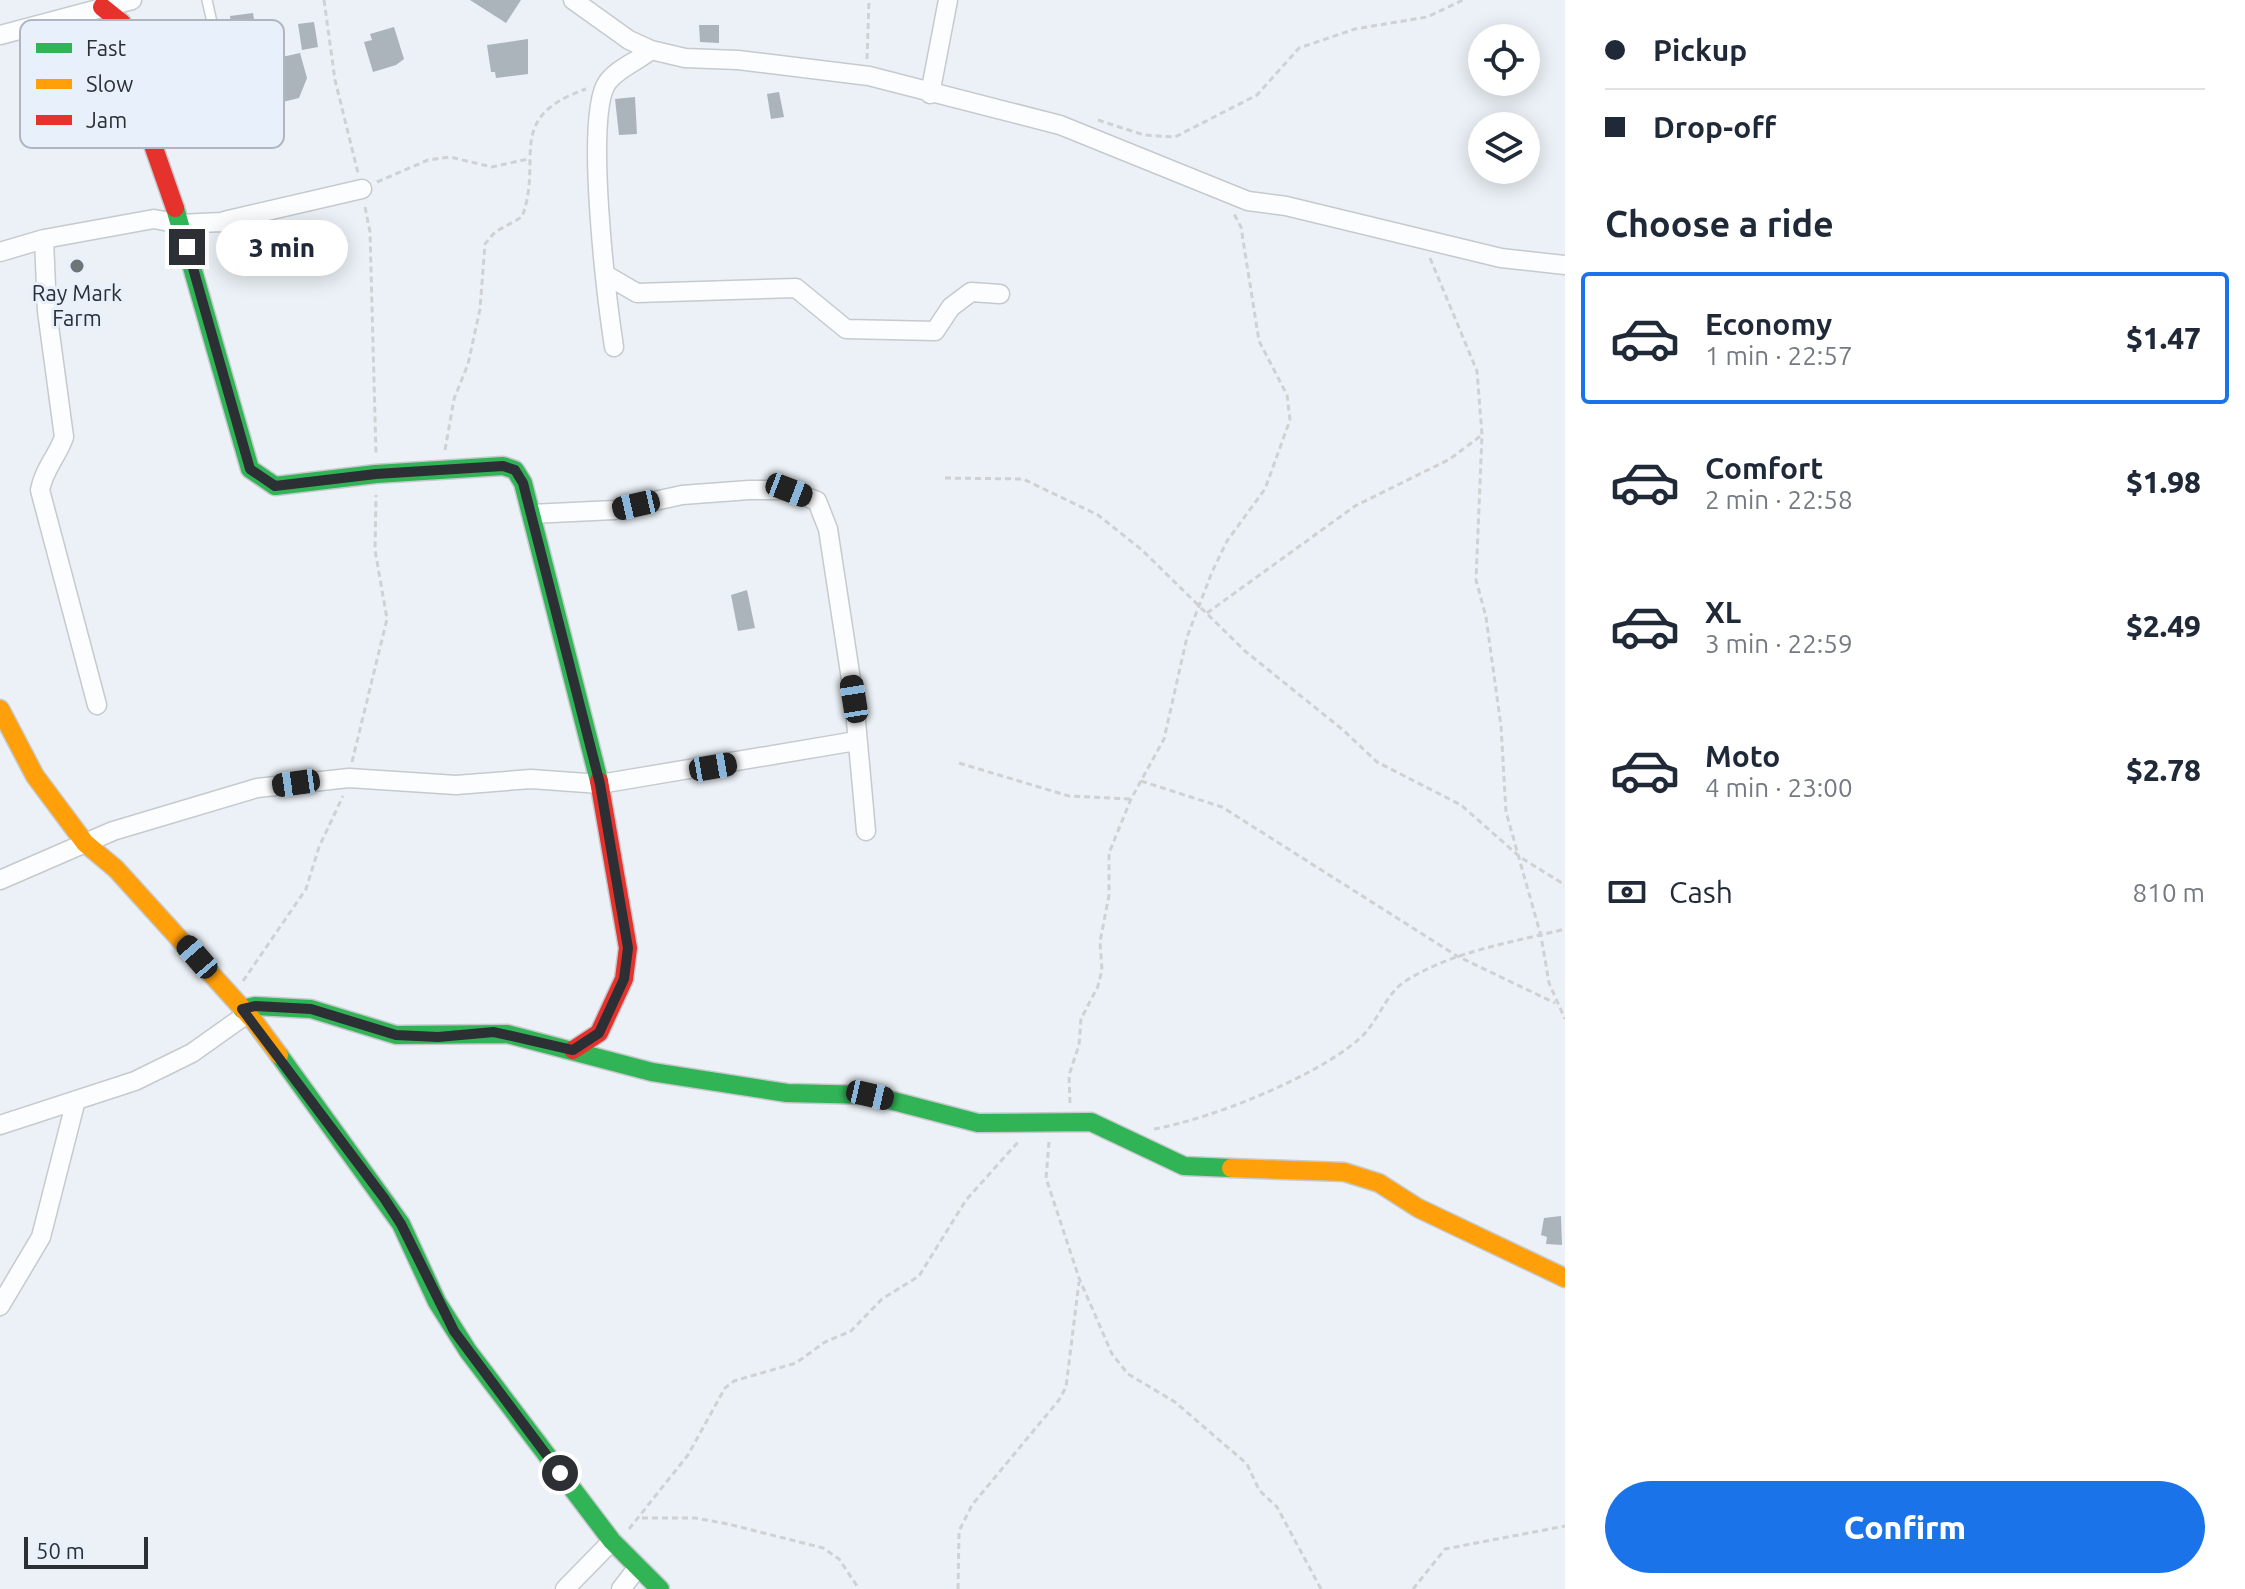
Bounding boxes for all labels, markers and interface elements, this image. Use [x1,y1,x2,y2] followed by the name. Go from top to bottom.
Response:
[20,20,284,148] legend
[1468,24,1540,184] map controls
[1468,24,1540,96] button: locate
[1653,33,1747,67] text: Pickup
[86,35,127,60] text: Fast
[86,71,133,96] text: Slow
[86,107,127,132] text: Jam
[1653,110,1776,144] text: Drop-off
[1468,112,1540,184] button: layers
[1605,203,1834,244] text: Choose a ride
[215,219,347,275] callout: 3 min
[169,229,205,265] route end
[249,233,315,262] text: 3 min
[68,257,86,275] marker: Ray Mark Farm
[32,280,122,330] place label: Ray Mark Farm
[1609,302,1681,374] icon: car
[1705,307,1832,341] text: Economy
[2126,321,2201,355] text: $1.47
[1705,341,1853,370] text: 1 min · 22:57
[1609,446,1681,518] icon: car
[1705,451,1823,485] text: Comfort
[2126,465,2201,499] text: $1.98
[762,470,816,510] car
[1705,485,1853,514] text: 2 min · 22:58
[610,488,662,522] car
[1609,590,1681,662] icon: car
[1705,595,1741,629] text: XL
[2126,609,2201,643] text: $2.49
[1705,629,1853,658] text: 3 min · 22:59
[838,673,870,725] car
[1609,734,1681,806] icon: car
[1705,739,1780,773] text: Moto
[687,751,739,783] car
[2126,753,2201,787] text: $2.78
[271,768,321,798] car
[1705,773,1853,802] text: 4 min · 23:00
[1605,870,1649,914] icon: cash
[1669,875,1733,909] text: Cash
[2133,878,2205,907] text: 810 m
[172,931,222,983] car
[844,1078,896,1112] car
[542,1455,578,1491] route start
[1605,1481,2205,1573] button: Confirm
[24,1533,148,1569] scale bar
[36,1538,85,1563] text: 50 m

